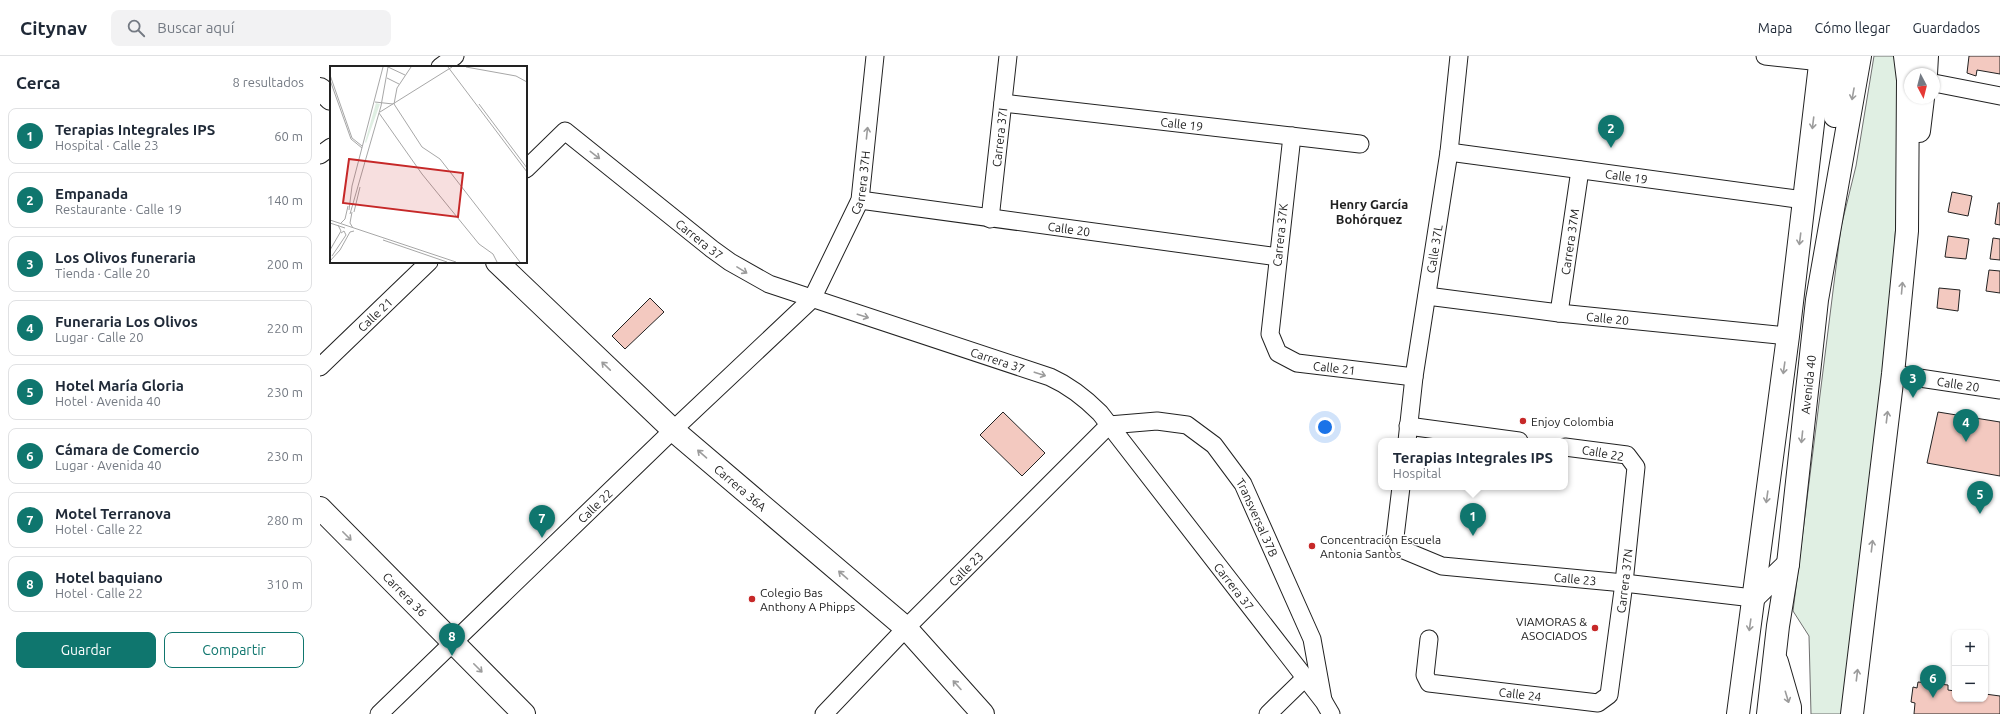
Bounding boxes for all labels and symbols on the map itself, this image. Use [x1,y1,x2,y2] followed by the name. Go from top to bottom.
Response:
[330,66,527,263] inset map
[1904,68,1940,104] north arrow
[1849,88,1857,101] one-way arrow
[989,107,1009,168] street label: Carrera 37I
[1160,115,1204,132] street label: Calle 19
[1598,115,1624,148] pin: 2
[1809,116,1817,129] one-way arrow
[863,127,870,140] one-way arrow
[848,150,872,216] street label: Carrera 37H
[590,151,601,160] one-way arrow
[1604,167,1648,185] street label: Calle 19
[1330,197,1408,226] district label: Henry García Bohórquez
[1270,202,1290,267] street label: Carrera 37K
[1558,208,1581,276] street label: Carrera 37M
[674,216,726,261] street label: Carrera 37
[1047,219,1091,238] street label: Calle 20
[1424,224,1444,274] street label: Calle 37L
[1796,232,1803,245] one-way arrow
[736,266,748,274] one-way arrow
[1898,282,1905,295] one-way arrow
[355,295,395,334] street label: Calle 21
[1586,309,1630,327] street label: Calle 20
[857,312,869,320] one-way arrow
[969,345,1027,375] street label: Carrera 37
[1798,354,1817,415] street label: Avenida 40
[1312,358,1356,376] street label: Calle 21
[1780,361,1788,374] one-way arrow
[601,362,611,371] one-way arrow
[1900,365,1926,398] pin: 3
[1034,370,1046,378] one-way arrow
[1936,374,1981,393] street label: Calle 20
[1953,409,1979,442] pin: 4
[1884,411,1891,424] one-way arrow
[1531,415,1614,428] place label: Enjoy Colombia
[1518,416,1528,426] marker: Enjoy Colombia
[1315,417,1335,437] your location
[1798,430,1806,443] one-way arrow
[1581,443,1625,463] street label: Calle 22
[697,450,707,459] one-way arrow
[712,462,769,513] street label: Carrera 36A
[1234,475,1281,559] street label: Transversal 37B
[1967,481,1993,514] pin: 5
[575,486,615,525] street label: Calle 22
[1763,490,1771,503] one-way arrow
[1460,503,1486,536] pin: 1
[529,505,555,538] pin: 7
[343,531,352,541] one-way arrow
[1320,533,1441,560] place label: Concentración Escuela Antonia Santos
[1868,540,1876,553] one-way arrow
[1307,541,1317,551] marker: Concentración Escuela Antonia Santos
[1614,548,1634,614] street label: Carrera 37N
[946,549,985,588] street label: Calle 23
[1212,560,1257,612] street label: Carrera 37
[381,569,430,619] street label: Carrera 36
[1553,570,1597,587] street label: Calle 23
[838,571,849,580] one-way arrow
[760,586,855,613] place label: Colegio Bas Anthony A Phipps
[747,594,757,604] marker: Colegio Bas Anthony A Phipps
[1516,615,1587,642] place label: VIAMORAS & ASOCIADOS
[1746,618,1754,631] one-way arrow
[439,623,465,656] pin: 8
[1590,623,1600,633] marker: VIAMORAS & ASOCIADOS
[473,663,483,673] one-way arrow
[1920,665,1946,698] pin: 6
[1853,669,1860,682] one-way arrow
[952,680,961,690] one-way arrow
[1498,685,1542,703] street label: Calle 24
[1784,690,1791,703] one-way arrow

